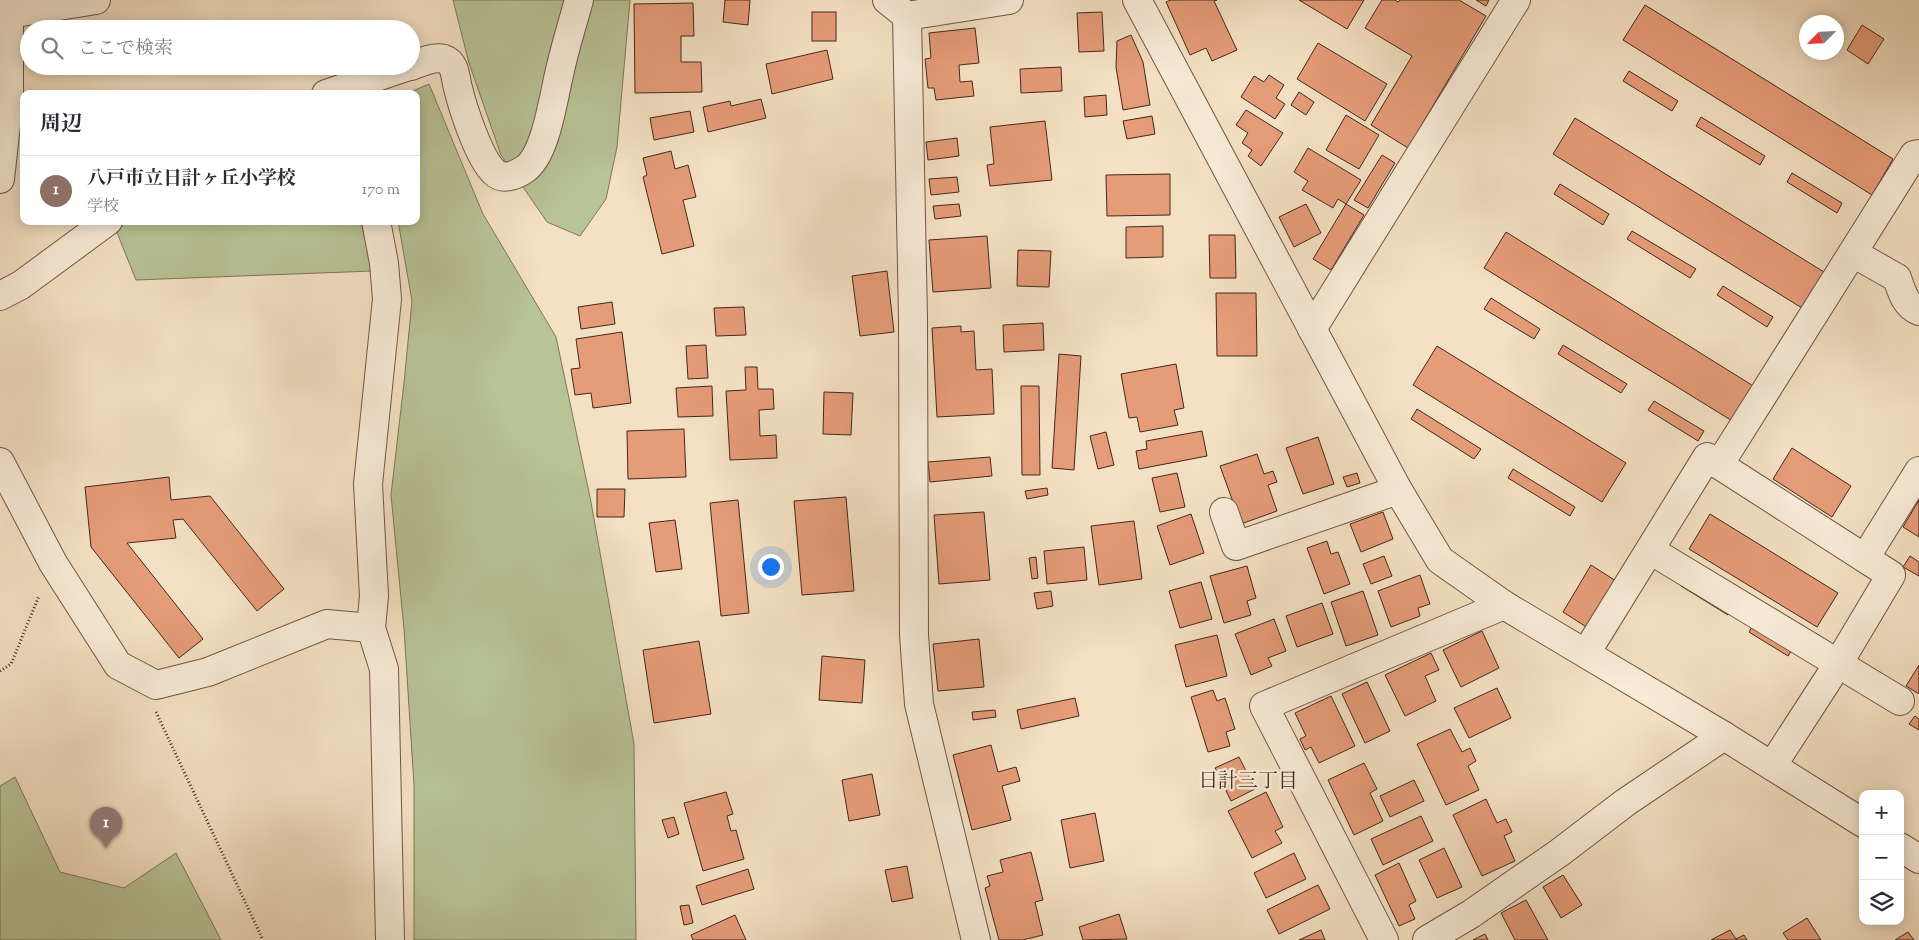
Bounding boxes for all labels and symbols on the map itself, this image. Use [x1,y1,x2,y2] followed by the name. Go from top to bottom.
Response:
[1799,15,1844,60] north arrow
[758,554,784,580] your location
[1198,768,1298,797] district label: 日計三丁目
[90,807,122,848] pin: 1

